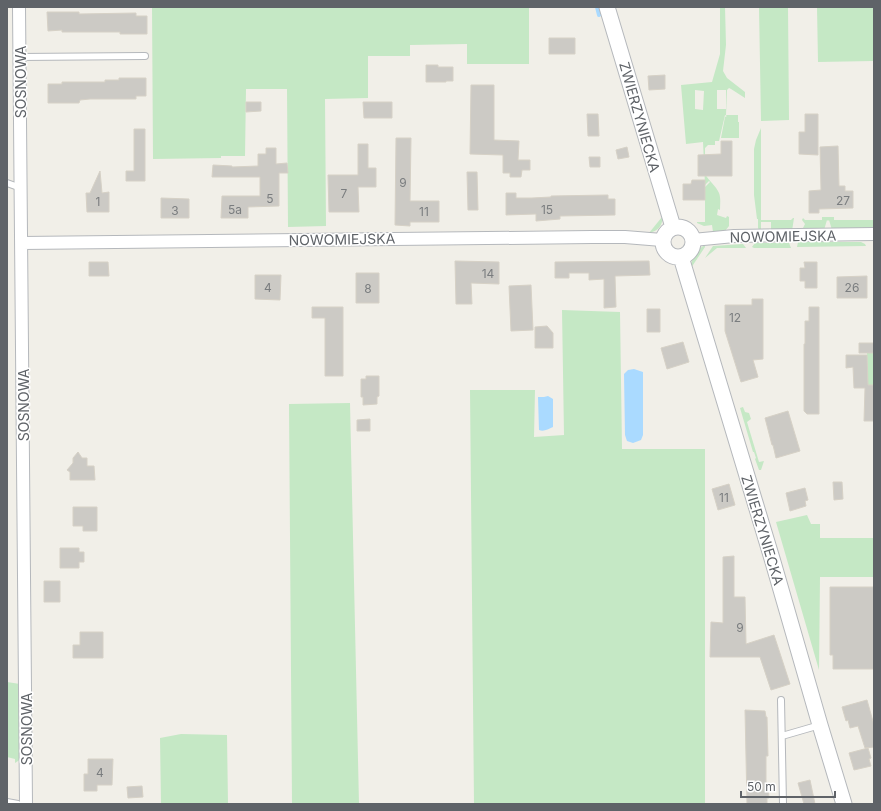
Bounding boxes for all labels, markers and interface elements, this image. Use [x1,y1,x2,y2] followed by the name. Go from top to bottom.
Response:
[12,45,29,118] street label: SOSNOWA
[616,60,664,175] street label: ZWIERZYNIECKA
[399,175,407,190] house number: 9
[341,186,348,201] house number: 7
[266,191,274,206] house number: 5
[836,193,850,208] house number: 27
[96,194,100,209] house number: 1
[228,202,242,217] house number: 5a
[541,202,553,217] house number: 15
[171,203,179,218] house number: 3
[419,204,429,219] house number: 11
[730,227,837,245] street label: NOWOMIEJSKA
[289,230,396,248] street label: NOWOMIEJSKA
[482,266,495,281] house number: 14
[264,280,272,295] house number: 4
[845,280,859,295] house number: 26
[364,281,372,296] house number: 8
[729,310,741,325] house number: 12
[15,368,32,441] street label: SOSNOWA
[738,473,788,587] street label: ZWIERZYNIECKA
[719,490,729,505] house number: 11
[736,620,744,635] house number: 9
[18,692,35,765] street label: SOSNOWA
[96,765,104,780] house number: 4
[741,773,835,799] scale bar
[747,779,776,794] text: 50 m

